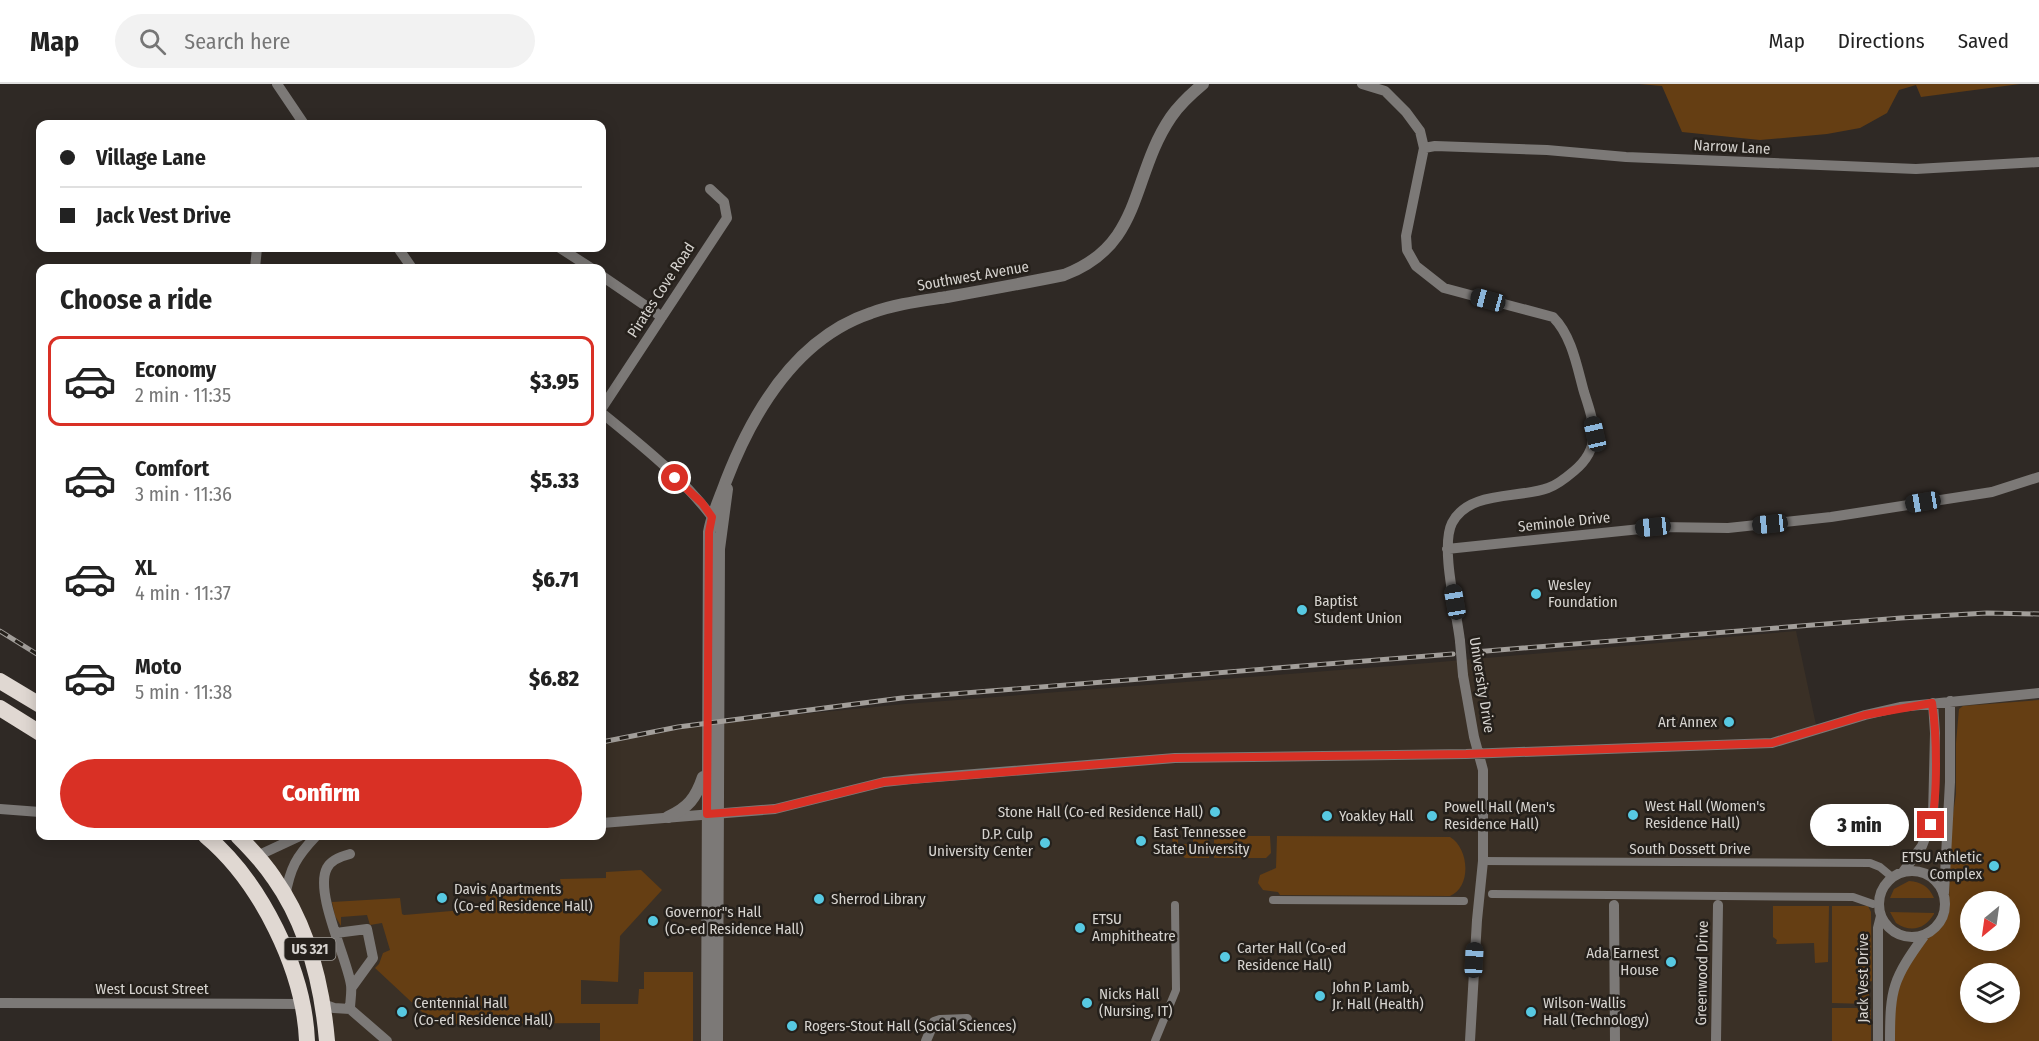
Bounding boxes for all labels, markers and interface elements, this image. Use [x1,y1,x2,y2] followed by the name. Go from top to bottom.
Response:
[115,14,535,68] search box
[30,25,79,58] text: Map
[136,25,169,58] icon: search
[184,28,290,55] text: Search here
[1768,28,1805,54] text: Map
[1838,28,1925,54] text: Directions
[1958,28,2009,54] text: Saved
[1693,136,1771,158] street label: Narrow Lane
[96,144,206,171] text: Village Lane
[96,202,231,229] text: Jack Vest Drive
[624,239,698,341] street label: Pirates Cove Road
[916,257,1030,295] street label: Southwest Avenue
[60,284,212,316] text: Choose a ride
[1468,287,1508,313] car
[63,354,117,408] icon: car
[135,356,216,383] text: Economy
[530,368,579,395] text: $3.95
[135,383,231,407] text: 2 min · 11:35
[1582,414,1608,454] car
[63,453,117,507] icon: car
[135,455,209,482] text: Comfort
[661,464,688,491] route start
[530,467,579,494] text: $5.33
[135,482,232,506] text: 3 min · 11:36
[1904,490,1942,514] car
[1517,508,1611,536] street label: Seminole Drive
[1751,513,1789,535] car
[1634,516,1672,538] car
[63,552,117,606] icon: car
[135,554,157,581] text: XL
[532,566,579,593] text: $6.71
[1548,576,1618,611] place label: Wesley Foundation
[135,581,231,605] text: 4 min · 11:37
[1443,583,1467,621] car
[1529,587,1543,601] marker: Wesley Foundation
[1314,592,1402,627] place label: Baptist Student Union
[1295,603,1309,617] marker: Baptist Student Union
[1466,636,1498,734] street label: University Drive
[63,651,117,705] icon: car
[135,653,182,680] text: Moto
[529,665,579,692] text: $6.82
[135,680,232,704] text: 5 min · 11:38
[1658,713,1717,731] place label: Art Annex
[1722,715,1736,729] marker: Art Annex
[60,759,582,828] button: Confirm
[1645,797,1765,832] place label: West Hall (Women's Residence Hall)
[1444,798,1555,833] place label: Powell Hall (Men's Residence Hall)
[998,803,1203,821] place label: Stone Hall (Co-ed Residence Hall)
[1811,804,1910,846] callout: 3 min
[1208,805,1222,819] marker: Stone Hall (Co-ed Residence Hall)
[1339,807,1413,825] place label: Yoakley Hall
[1626,808,1640,822] marker: West Hall (Women's Residence Hall)
[1320,809,1334,823] marker: Yoakley Hall
[1425,809,1439,823] marker: Powell Hall (Men's Residence Hall)
[1917,811,1944,838] route end
[1837,813,1882,837] text: 3 min
[1153,823,1250,858] place label: East Tennessee State University
[928,825,1034,860] place label: D.P. Culp University Center
[1134,834,1148,848] marker: East Tennessee State University
[1038,836,1052,850] marker: D.P. Culp University Center
[1629,840,1751,858] street label: South Dossett Drive
[1901,848,1983,883] place label: ETSU Athletic Complex
[1987,859,2001,873] marker: ETSU Athletic Complex
[454,880,593,915] place label: Davis Apartments (Co-ed Residence Hall)
[831,890,926,908] place label: Sherrod Library
[435,891,449,905] marker: Davis Apartments (Co-ed Residence Hall)
[1960,891,2020,951] north arrow
[1960,891,2020,1023] map controls
[812,892,826,906] marker: Sherrod Library
[665,903,804,938] place label: Governor"s Hall (Co-ed Residence Hall)
[1092,910,1176,945] place label: ETSU Amphitheatre
[646,914,660,928] marker: Governor"s Hall (Co-ed Residence Hall)
[1692,920,1712,1026] street label: Greenwood Drive
[1073,921,1087,935] marker: ETSU Amphitheatre
[1854,933,1872,1023] street label: Jack Vest Drive
[284,938,336,960] road number: US 321
[1237,939,1346,974] place label: Carter Hall (Co-ed Residence Hall)
[1464,942,1484,978] car
[1586,944,1659,979] place label: Ada Earnest House
[1218,950,1232,964] marker: Carter Hall (Co-ed Residence Hall)
[1664,955,1678,969] marker: Ada Earnest House
[1960,963,2020,1023] button: layers
[1332,978,1424,1013] place label: John P. Lamb, Jr. Hall (Health)
[95,980,209,998] street label: West Locust Street
[1099,985,1173,1020] place label: Nicks Hall (Nursing, IT)
[1313,989,1327,1003] marker: John P. Lamb, Jr. Hall (Health)
[414,994,553,1029] place label: Centennial Hall (Co-ed Residence Hall)
[1543,994,1649,1029] place label: Wilson-Wallis Hall (Technology)
[1080,996,1094,1010] marker: Nicks Hall (Nursing, IT)
[395,1005,409,1019] marker: Centennial Hall (Co-ed Residence Hall)
[1524,1005,1538,1019] marker: Wilson-Wallis Hall (Technology)
[804,1017,1016,1035] place label: Rogers-Stout Hall (Social Sciences)
[785,1019,799,1033] marker: Rogers-Stout Hall (Social Sciences)

